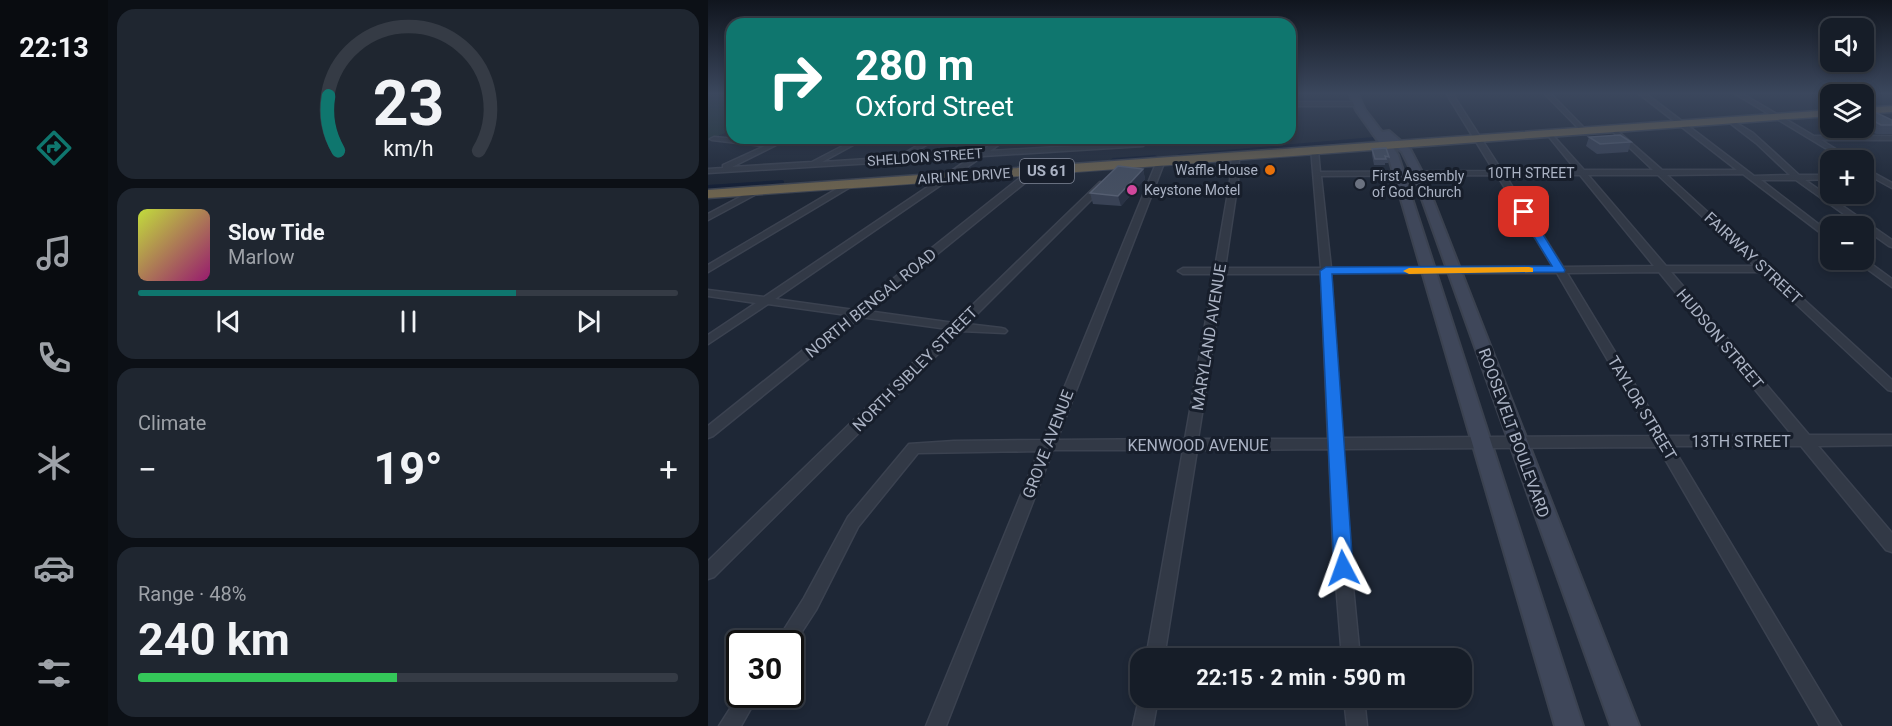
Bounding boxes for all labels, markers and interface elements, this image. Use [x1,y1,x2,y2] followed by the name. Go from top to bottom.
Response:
[1820,18,1874,270] map controls
[1820,18,1874,72] button: sound
[19,32,89,64] text: 22:13
[855,41,974,90] text: 280 m
[756,42,834,120] icon: right
[372,67,444,140] text: 23
[1820,84,1874,138] button: layers
[855,91,1014,123] text: Oxford Street
[33,127,75,169] icon: directions
[383,137,433,162] text: km/h
[867,145,984,169] street label: SHELDON STREET
[1820,150,1874,204] button: +
[1020,159,1074,183] road number: US 61
[1175,162,1258,178] place label: Waffle House
[1263,163,1277,177] marker: Waffle House
[917,165,1011,187] street label: AIRLINE DRIVE
[1487,165,1575,181] street label: 10TH STREET
[1372,168,1465,200] place label: First Assembly of God Church
[1353,177,1367,191] marker: First Assembly of God Church
[1144,182,1240,198] place label: Keystone Motel
[1125,183,1139,197] marker: Keystone Motel
[1498,186,1549,237] pin
[1507,195,1540,228] icon: arrive
[1700,208,1806,308] street label: FAIRWAY STREET
[1820,216,1874,270] button: −
[228,220,325,245] text: Slow Tide
[33,232,75,274] icon: music
[802,244,940,362] street label: NORTH BENGAL ROAD
[228,245,294,269] text: Marlow
[1188,262,1230,412] street label: MARYLAND AVENUE
[1673,285,1768,393] street label: HUDSON STREET
[849,302,982,435] street label: NORTH SIBLEY STREET
[212,305,245,338] icon: previous
[392,305,425,338] icon: pause
[572,305,605,338] icon: next
[33,337,75,379] icon: phone
[1474,346,1554,520] street label: ROOSEVELT BOULEVARD
[1603,353,1681,464] street label: TAYLOR STREET
[1019,387,1077,501] street label: GROVE AVENUE
[138,411,206,435] text: Climate
[1691,432,1791,451] street label: 13TH STREET
[1127,436,1269,455] street label: KENWOOD AVENUE
[33,442,75,484] icon: climate
[373,442,443,495] text: 19°
[138,450,157,489] text: −
[659,450,678,489] text: +
[1311,536,1375,600] position arrow
[33,547,75,589] icon: car
[138,582,246,606] text: Range · 48%
[138,613,290,666] text: 240 km
[726,630,804,708] speed limit sign: 30
[33,652,75,694] icon: filters
[1196,665,1406,690] text: 22:15 · 2 min · 590 m

